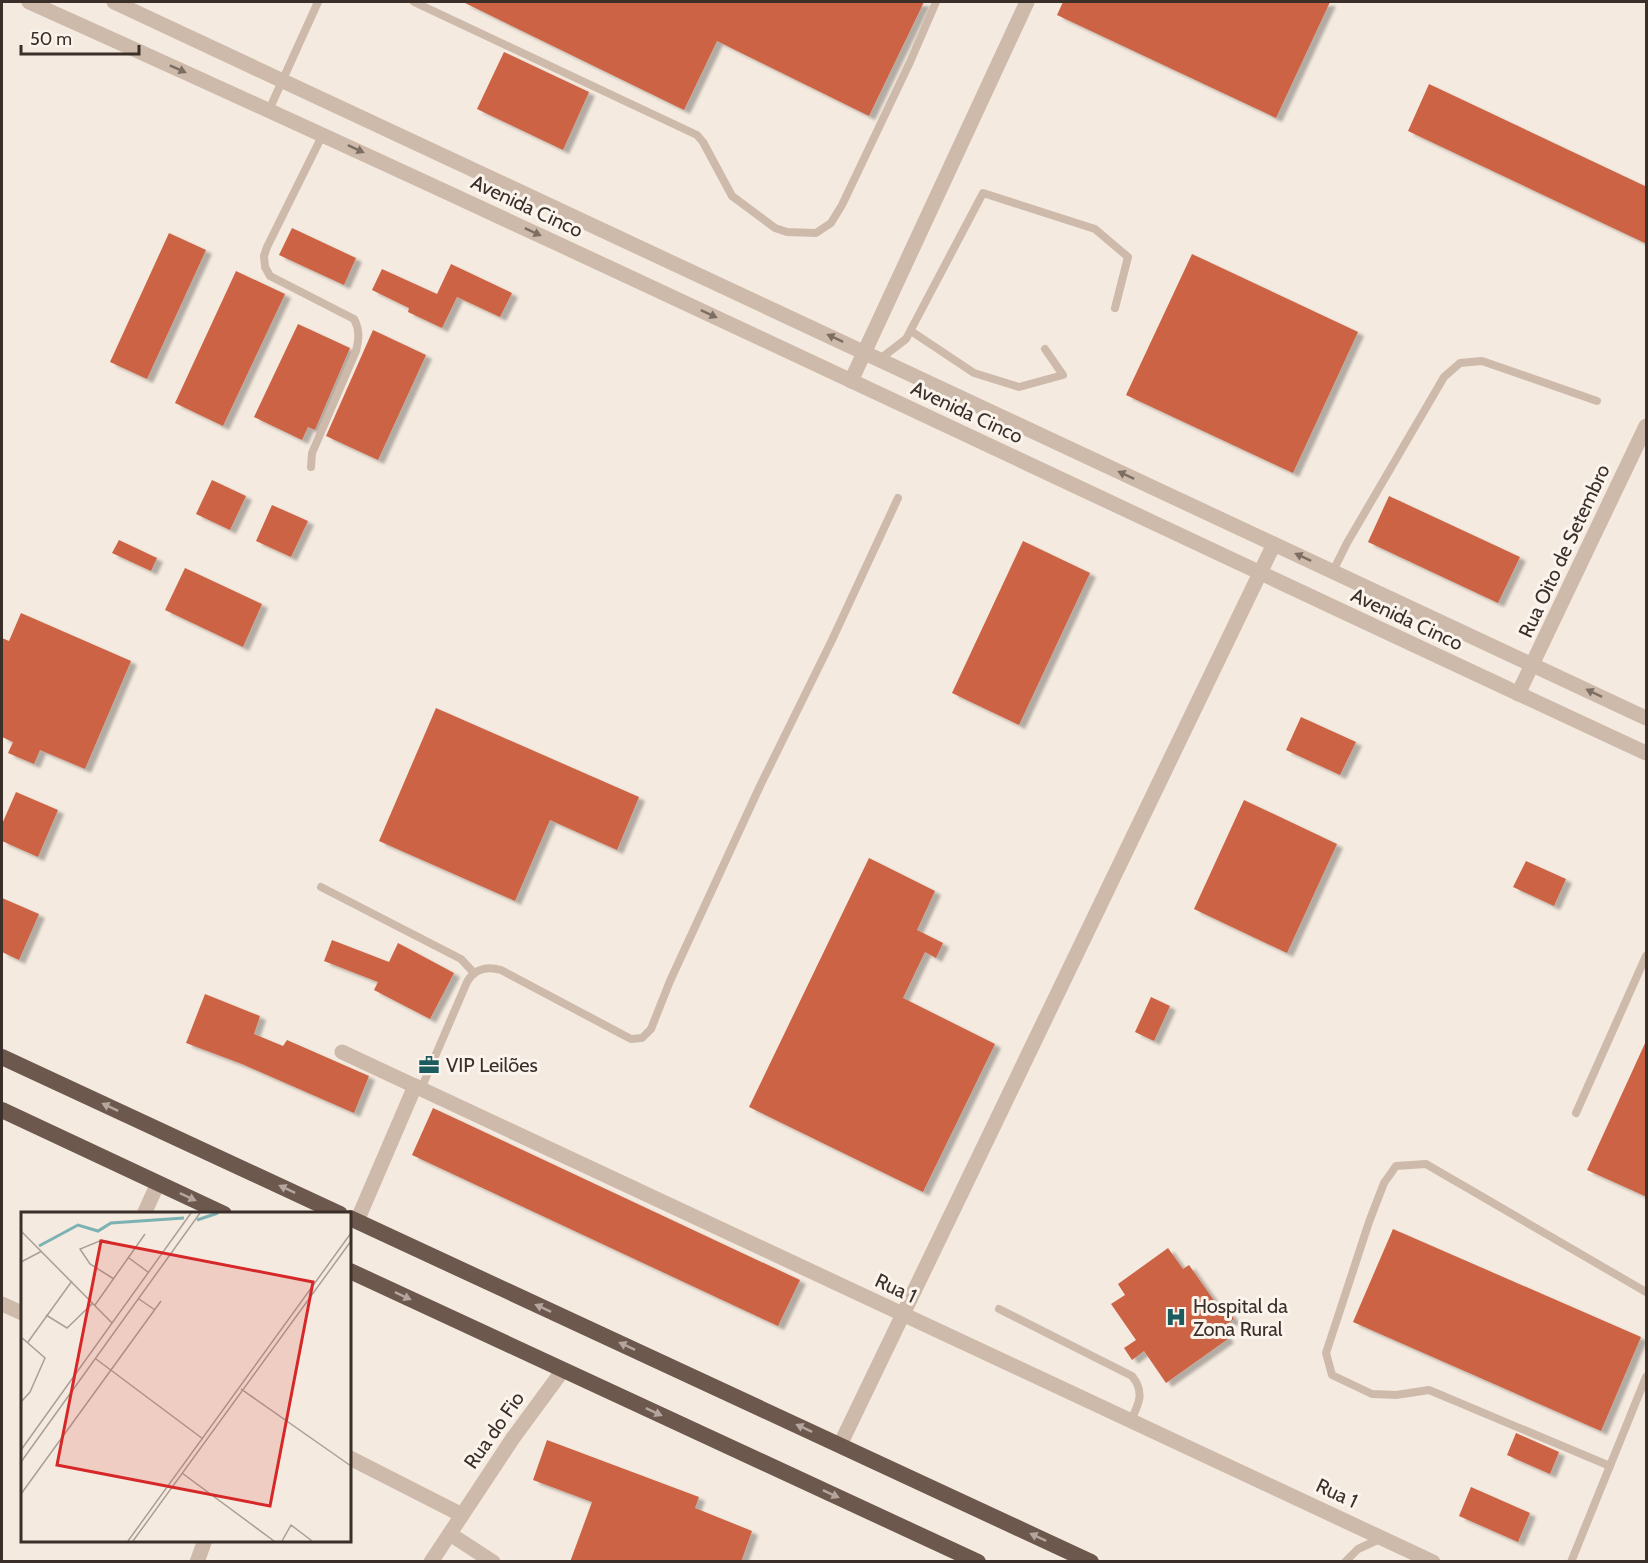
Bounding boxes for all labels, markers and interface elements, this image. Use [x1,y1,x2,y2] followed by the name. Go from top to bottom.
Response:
[21,18,140,56] scale bar
[30,28,72,50] text: 50 m
[170,64,187,73] one-way arrow
[347,144,365,154] one-way arrow
[467,170,587,242] street label: Avenida Cinco
[524,227,541,236] one-way arrow
[701,310,718,319] one-way arrow
[827,334,844,343] one-way arrow
[907,376,1027,448] street label: Avenida Cinco
[1513,461,1615,641] street label: Rua Oito de Setembro
[1118,470,1135,479] one-way arrow
[1294,553,1311,562] one-way arrow
[1347,583,1467,655] street label: Avenida Cinco
[1585,688,1602,697] one-way arrow
[417,1053,441,1077] office icon: VIP Leilões
[446,1053,538,1077] place label: VIP Leilões
[101,1103,118,1112] one-way arrow
[277,1184,295,1194] one-way arrow
[179,1192,197,1202] one-way arrow
[21,1212,351,1542] inset map
[871,1268,921,1308] street label: Rua 1
[394,1291,412,1301] one-way arrow
[1193,1294,1288,1341] place label: Hospital da Zona Rural
[535,1303,552,1312] one-way arrow
[1164,1305,1188,1329] hospital icon: Hospital da Zona Rural
[618,1342,635,1351] one-way arrow
[459,1387,529,1473] street label: Rua do Fio
[645,1407,663,1417] one-way arrow
[795,1424,812,1433] one-way arrow
[1312,1473,1362,1513] street label: Rua 1
[822,1489,839,1498] one-way arrow
[1029,1532,1046,1541] one-way arrow

